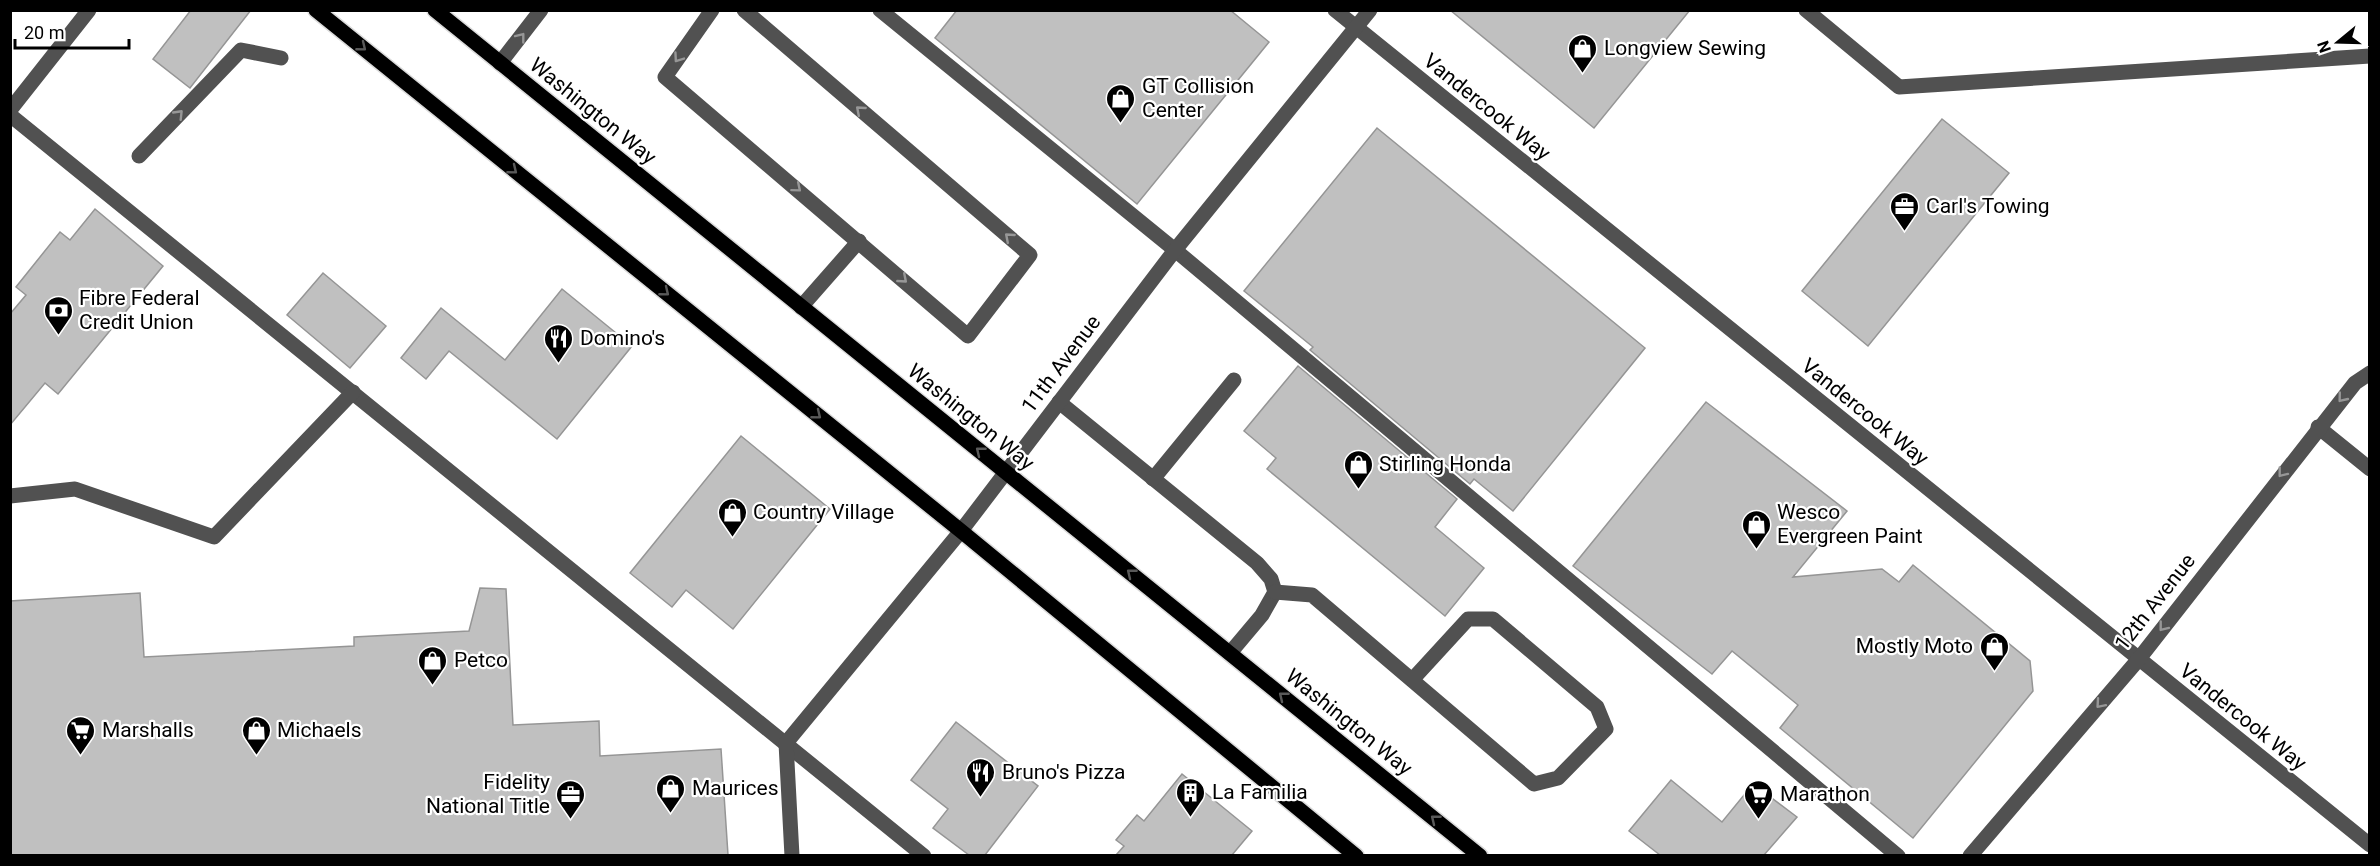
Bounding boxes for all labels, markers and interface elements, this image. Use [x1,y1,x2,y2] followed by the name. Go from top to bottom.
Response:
[15,12,129,50] scale bar
[2308,12,2368,72] north arrow
[24,22,64,43] text: 20 m
[1567,32,1599,74] shop icon: Longview Sewing
[513,33,524,44] one-way arrow
[1604,36,1766,60] place label: Longview Sewing
[2313,38,2335,55] text: N
[355,40,366,51] one-way arrow
[1419,49,1555,165] street label: Vandercook Way
[674,52,685,63] one-way arrow
[525,53,661,169] street label: Washington Way
[1142,74,1254,122] place label: GT Collision Center
[1105,82,1137,124] shop icon: GT Collision Center
[856,107,867,118] one-way arrow
[172,111,183,122] one-way arrow
[506,162,517,173] one-way arrow
[790,181,801,192] one-way arrow
[1889,190,1921,232] office icon: Carl's Towing
[1926,194,2050,218] place label: Carl's Towing
[1005,233,1016,244] one-way arrow
[896,272,907,283] one-way arrow
[658,285,669,296] one-way arrow
[79,286,200,334] place label: Fibre Federal Credit Union
[42,294,74,336] bank icon: Fibre Federal Credit Union
[1017,310,1105,418] street label: 11th Avenue
[543,322,575,364] restaurant icon: Domino's
[580,326,665,350] place label: Domino's
[1797,354,1933,470] street label: Vandercook Way
[903,359,1039,475] street label: Washington Way
[2339,391,2350,402] one-way arrow
[810,407,821,418] one-way arrow
[976,447,987,458] one-way arrow
[1342,448,1374,490] shop icon: Stirling Honda
[1379,452,1511,476] place label: Stirling Honda
[2279,467,2290,478] one-way arrow
[716,496,748,538] shop icon: Country Village
[753,500,894,524] place label: Country Village
[1777,500,1923,548] place label: Wesco Evergreen Paint
[1740,508,1772,550] shop icon: Wesco Evergreen Paint
[2110,549,2200,655] street label: 12th Avenue
[1127,570,1138,581] one-way arrow
[2159,621,2170,632] one-way arrow
[1978,630,2010,672] shop icon: Mostly Moto
[1856,634,1973,658] place label: Mostly Moto
[417,644,449,686] shop icon: Petco
[454,648,508,672] place label: Petco
[2175,659,2311,775] street label: Vandercook Way
[1281,664,1417,780] street label: Washington Way
[1279,692,1290,703] one-way arrow
[2096,697,2107,708] one-way arrow
[65,714,97,756] supermarket icon: Marshalls
[240,714,272,756] shop icon: Michaels
[102,718,194,742] place label: Marshalls
[277,718,362,742] place label: Michaels
[965,756,997,798] restaurant icon: Bruno's Pizza
[1002,760,1125,784] place label: Bruno's Pizza
[426,770,550,818] place label: Fidelity National Title
[655,772,687,814] shop icon: Maurices
[692,776,779,800] place label: Maurices
[1175,776,1207,818] building icon: La Familia
[555,778,587,820] office icon: Fidelity National Title
[1743,778,1775,820] supermarket icon: Marathon
[1212,780,1308,804] place label: La Familia
[1780,782,1870,806] place label: Marathon
[1430,815,1441,826] one-way arrow

